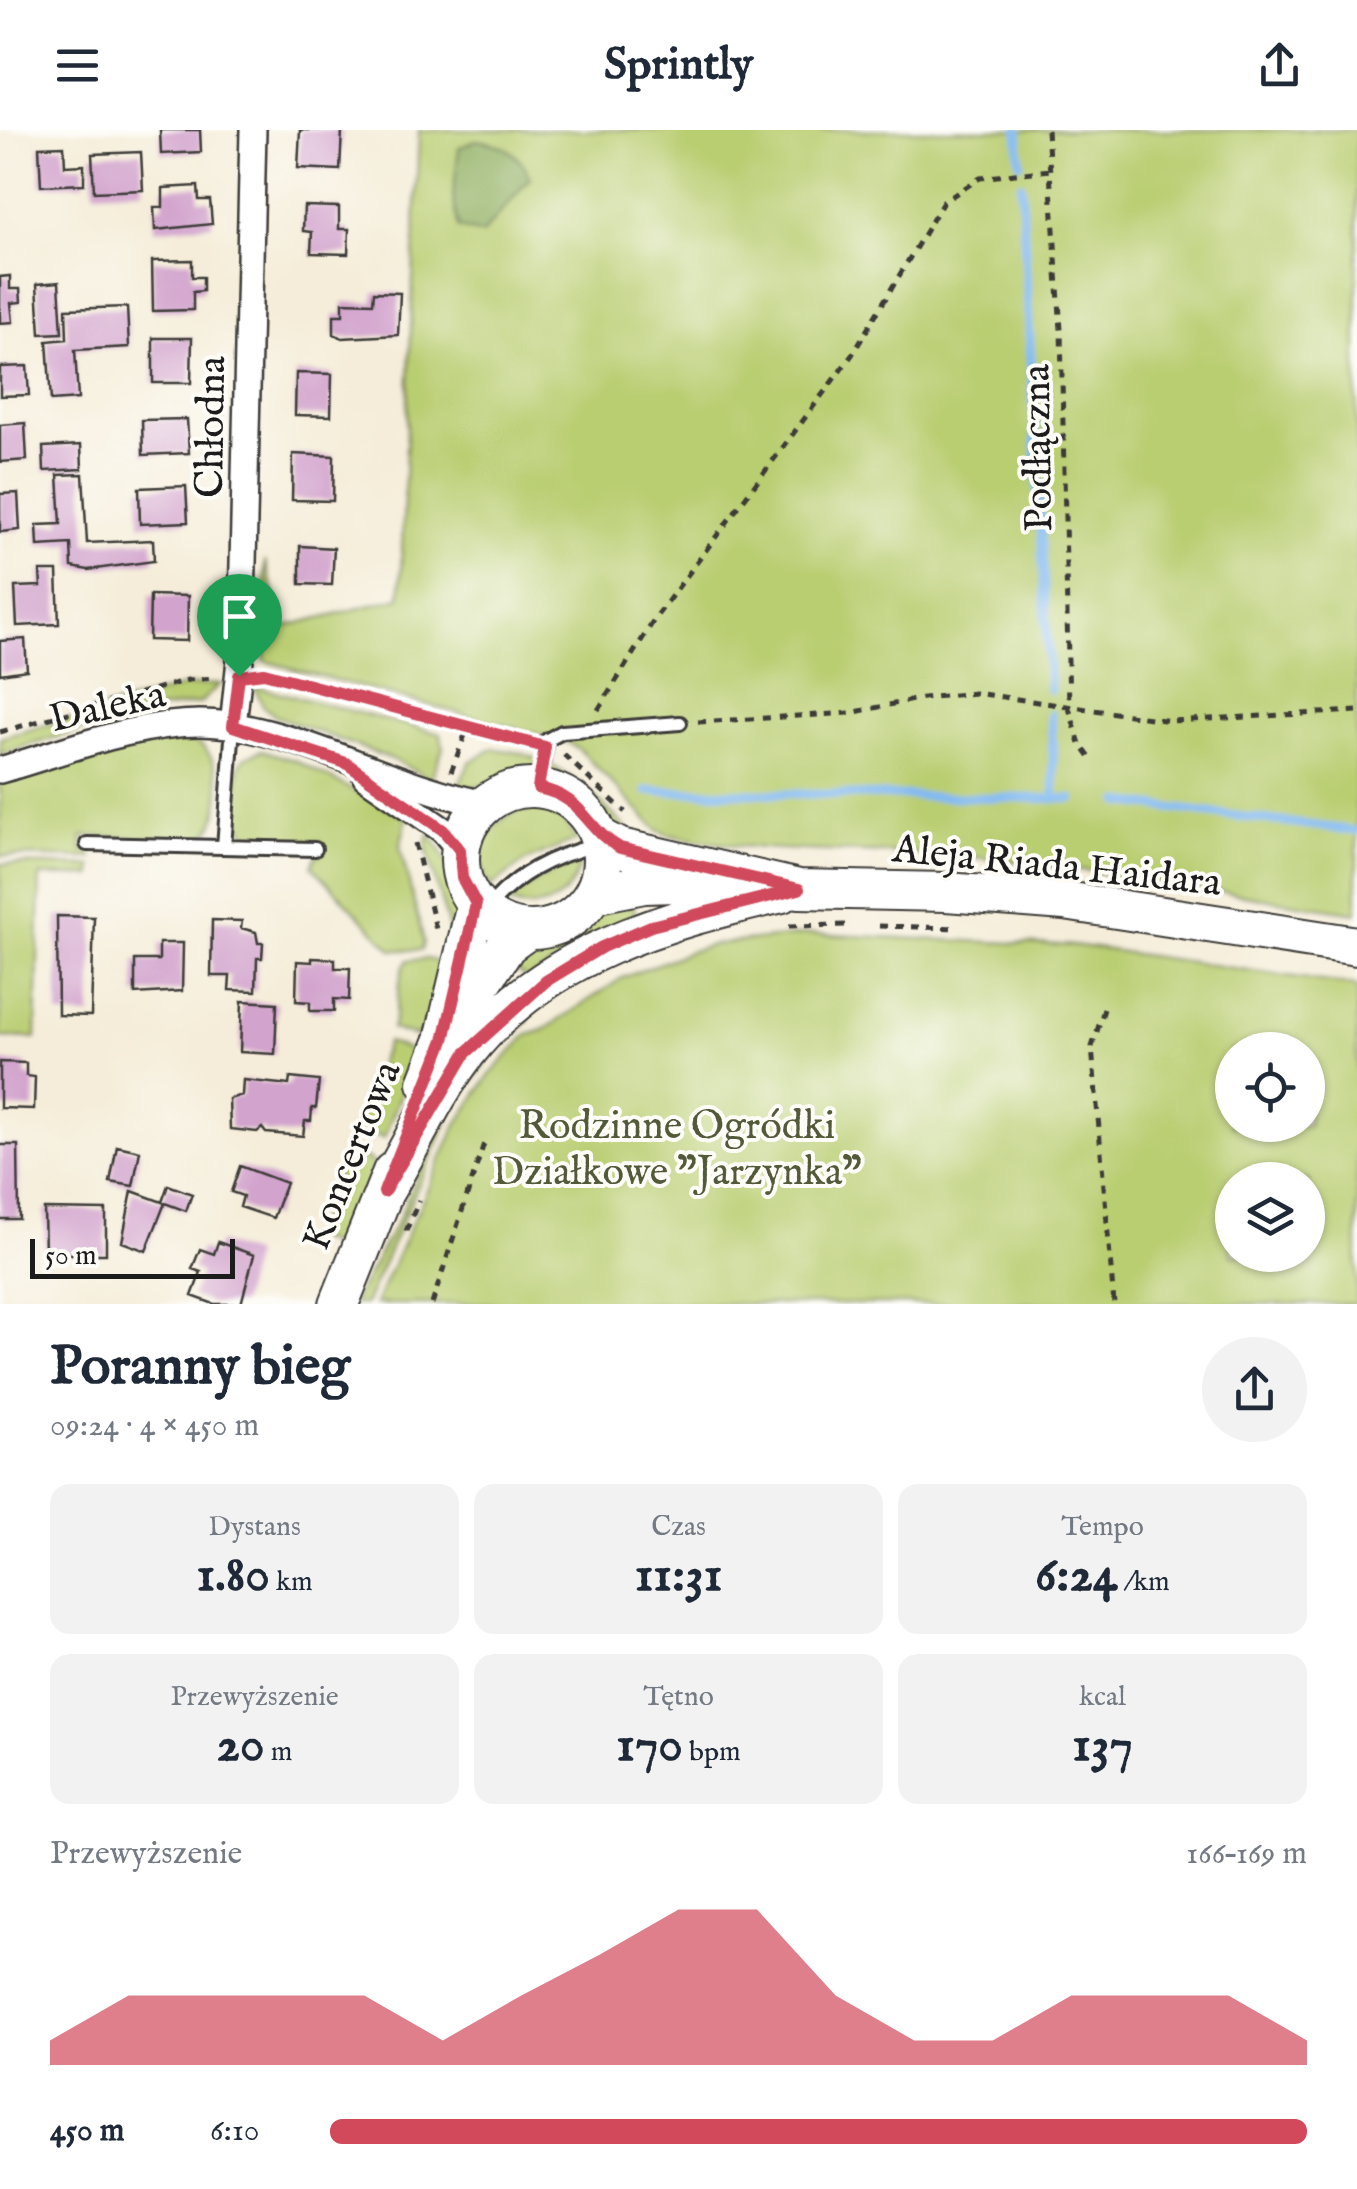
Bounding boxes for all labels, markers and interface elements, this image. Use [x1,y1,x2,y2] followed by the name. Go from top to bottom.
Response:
[604,37,753,94] text: Sprintly
[50,38,105,93] icon: menu
[1252,38,1307,93] icon: share
[186,355,239,499] street label: Chłodna
[1013,363,1066,532] street label: Podłączna
[197,574,282,677] pin
[212,589,267,644] icon: arrive
[45,670,171,746] street label: Daleka
[889,825,1224,910] street label: Aleja Riada Haidara
[1215,1032,1325,1272] map controls
[1215,1032,1325,1142] button: locate
[292,1053,415,1259] street label: Koncertowa
[492,1102,862,1199] park label: Rodzinne Ogródki Działkowe "Jarzynka"
[1215,1162,1325,1272] button: layers
[30,1234,235,1278] scale bar
[45,1239,97,1274] text: 50 m
[50,1333,350,1403] text: Poranny bieg
[1202,1337,1307,1442] button: share
[50,1406,259,1447] text: 09:24 · 4 × 450 m
[208,1510,301,1545] text: Dystans
[651,1510,706,1545] text: Czas
[1061,1510,1144,1545] text: Tempo
[196,1545,270,1608] text: 1.80
[635,1545,722,1608] text: 11:31
[1035,1545,1117,1608] text: 6:24
[270,1565,313,1600] text: km
[1117,1565,1170,1600] text: /km
[170,1680,339,1715] text: Przewyższenie
[643,1680,714,1715] text: Tętno
[1079,1680,1126,1715] text: kcal
[217,1715,265,1778] text: 20
[616,1715,683,1778] text: 170
[1072,1715,1133,1778] text: 137
[265,1735,292,1770] text: m
[683,1735,741,1770] text: bpm
[50,1834,242,1875] text: Przewyższenie
[1186,1834,1307,1875] text: 166–169 m
[50,2111,124,2152] text: 450 m
[210,2111,259,2152] text: 6:10

